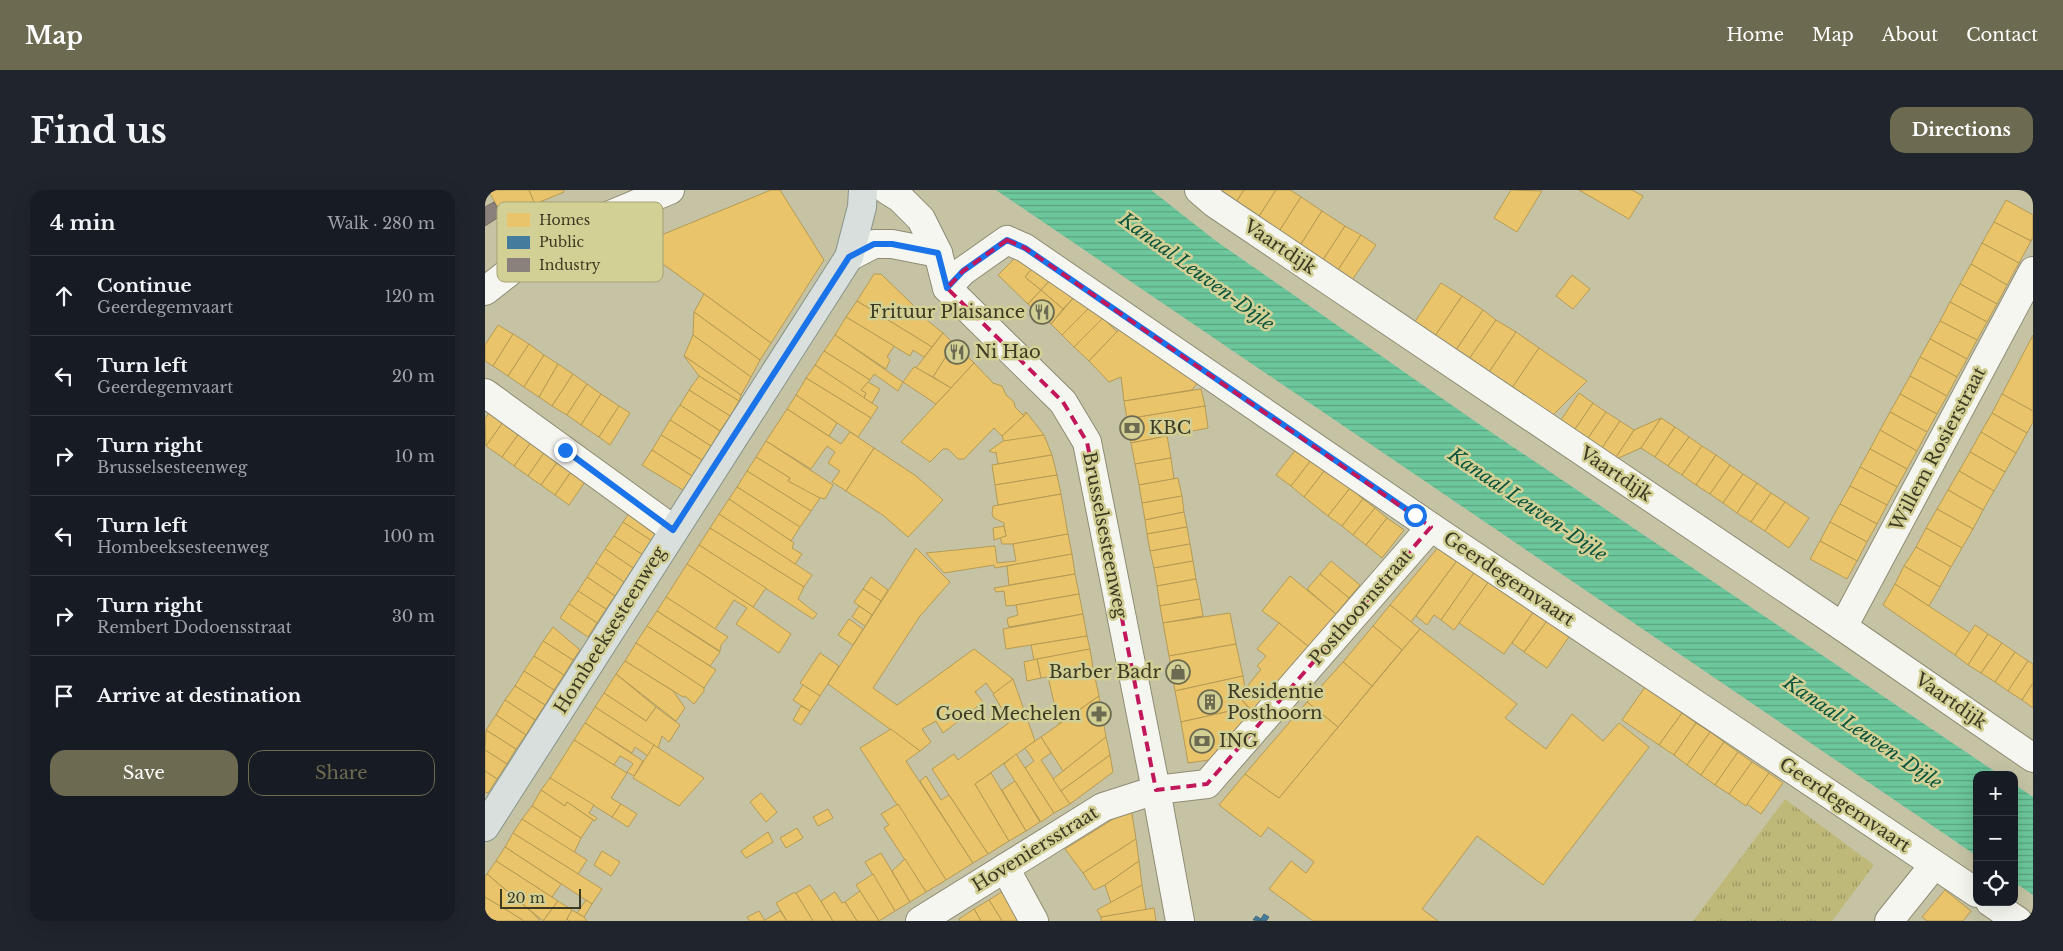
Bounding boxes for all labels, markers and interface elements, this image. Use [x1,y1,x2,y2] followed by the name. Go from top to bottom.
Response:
[25,21,83,50] text: Map
[1726,24,1784,46] text: Home
[1812,24,1854,46] text: Map
[1882,24,1938,46] text: About
[1966,24,2038,46] text: Contact
[1890,107,2033,153] button: Directions
[30,109,167,152] text: Find us
[497,202,663,282] legend
[1114,207,1279,336] water label: Kanaal Leuven-Dijle
[50,210,116,236] text: 4 min
[539,211,590,229] text: Homes
[327,213,435,233] text: Walk · 280 m
[1239,214,1320,279] street label: Vaartdijk
[539,233,584,251] text: Public
[539,256,601,274] text: Industry
[97,274,192,297] text: Continue
[50,282,78,310] icon: ahead
[385,286,435,306] text: 120 m
[97,297,233,317] text: Geerdegemvaart
[1029,299,1055,325] restaurant icon: Frituur Plaisance
[869,301,1025,323] place label: Frituur Plaisance
[944,339,970,365] restaurant icon: Ni Hao
[975,341,1041,363] place label: Ni Hao
[97,354,188,377] text: Turn left
[50,362,78,390] icon: left
[1885,363,1991,536] street label: Willem Rosierstraat
[392,366,435,386] text: 20 m
[97,377,233,397] text: Geerdegemvaart
[1119,415,1145,441] bank icon: KBC
[1149,417,1191,439] place label: KBC
[97,434,203,457] text: Turn right
[554,439,577,462] route end
[1575,441,1656,506] street label: Vaartdijk
[50,442,78,470] icon: right
[1443,442,1612,566] water label: Kanaal Leuven-Dijle
[395,446,435,466] text: 10 m
[1078,450,1132,620] street label: Brusselsesteenweg
[97,457,247,477] text: Brusselsesteenweg
[1404,504,1427,527] route start
[97,514,188,537] text: Turn left
[50,522,78,550] icon: left
[383,526,435,546] text: 100 m
[1439,527,1579,631] street label: Geerdegemvaart
[97,537,269,557] text: Hombeeksesteenweg
[550,542,671,718] street label: Hombeeksesteenweg
[1305,545,1417,669] street label: Posthoornstraat
[97,594,203,617] text: Turn right
[50,602,78,630] icon: right
[392,606,435,626] text: 30 m
[97,617,292,637] text: Rembert Dodoensstraat
[1165,659,1191,685] shop icon: Barber Badr
[1049,661,1161,683] place label: Barber Badr
[1910,668,1991,734] street label: Vaartdijk
[1778,670,1947,794] water label: Kanaal Leuven-Dijle
[1227,681,1324,724] place label: Residentie Posthoorn
[50,682,78,710] icon: arrive
[97,684,301,707] text: Arrive at destination
[1197,689,1223,715] building icon: Residentie Posthoorn
[1086,701,1112,727] pharmacy icon: Goed Mechelen
[936,703,1081,725] place label: Goed Mechelen
[1189,728,1215,754] bank icon: ING
[1219,730,1259,752] place label: ING
[50,750,238,796] button: Save
[248,750,435,796] button: Share
[1775,753,1915,857] street label: Geerdegemvaart
[1973,771,2018,906] map controls
[1973,771,2018,816] button: +
[968,801,1102,897] street label: Hoveniersstraat
[1973,816,2018,861] button: −
[1973,861,2018,906] button: locate
[500,886,581,909] scale bar
[507,889,545,907] text: 20 m

